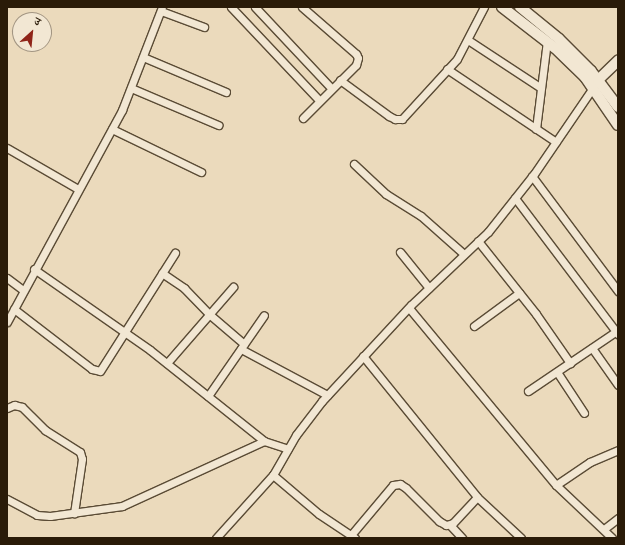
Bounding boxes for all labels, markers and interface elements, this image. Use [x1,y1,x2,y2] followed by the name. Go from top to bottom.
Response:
[12,12,52,52] north arrow
[31,15,43,30] text: उ

